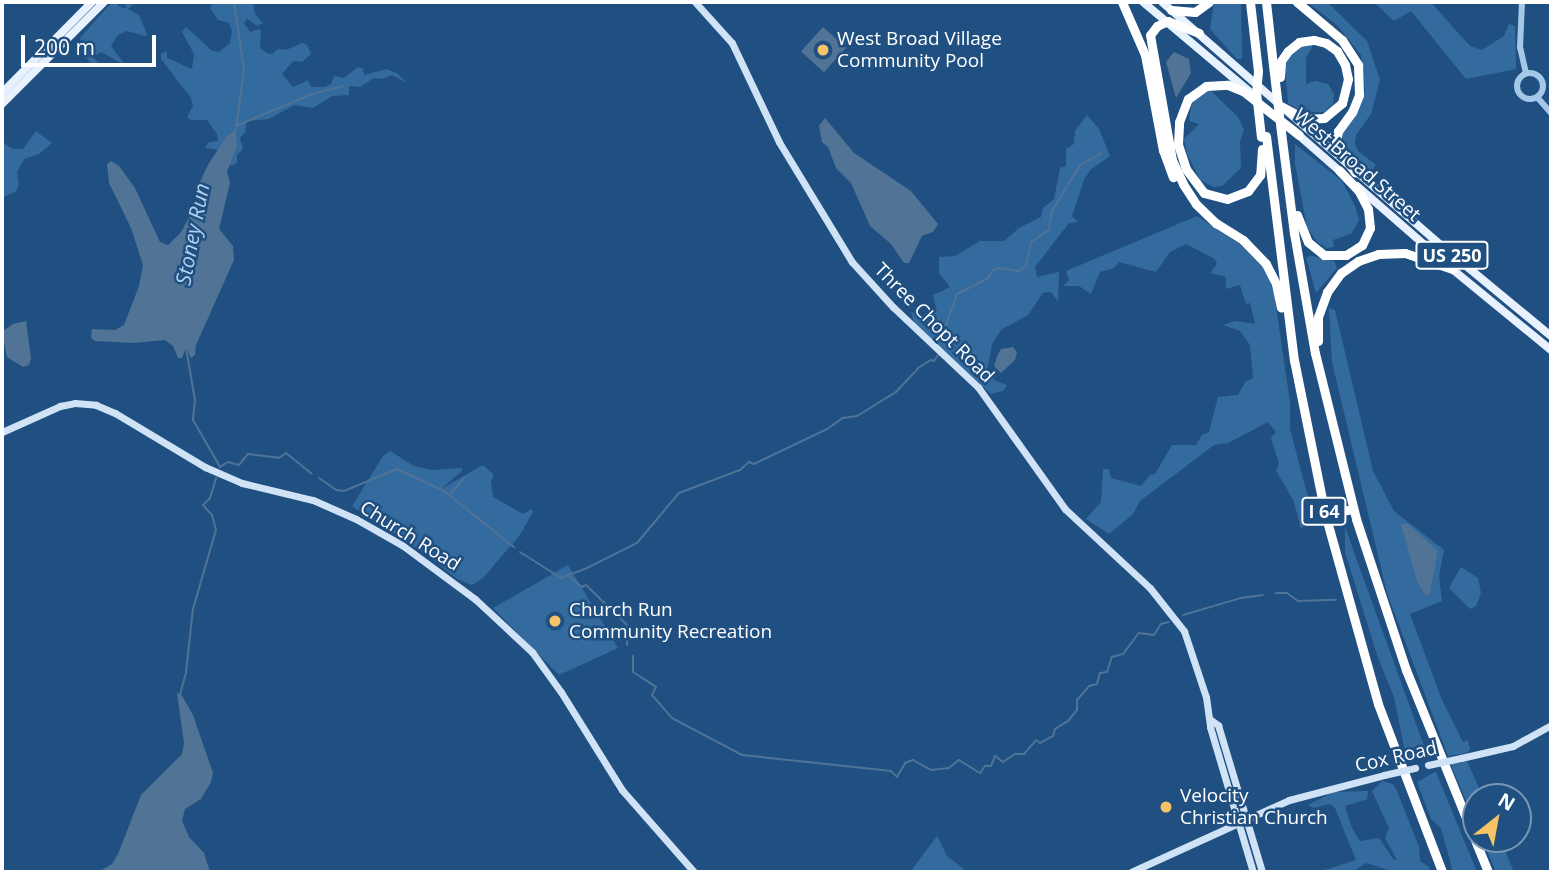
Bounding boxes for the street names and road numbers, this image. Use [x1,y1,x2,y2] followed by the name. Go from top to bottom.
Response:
[1289,104,1425,226] street label: West Broad Street
[1415,241,1489,270] road number: US 250
[869,258,999,388] street label: Three Chopt Road
[356,496,464,576] street label: Church Road
[1301,496,1347,526] road number: I 64
[1353,736,1439,778] street label: Cox Road

